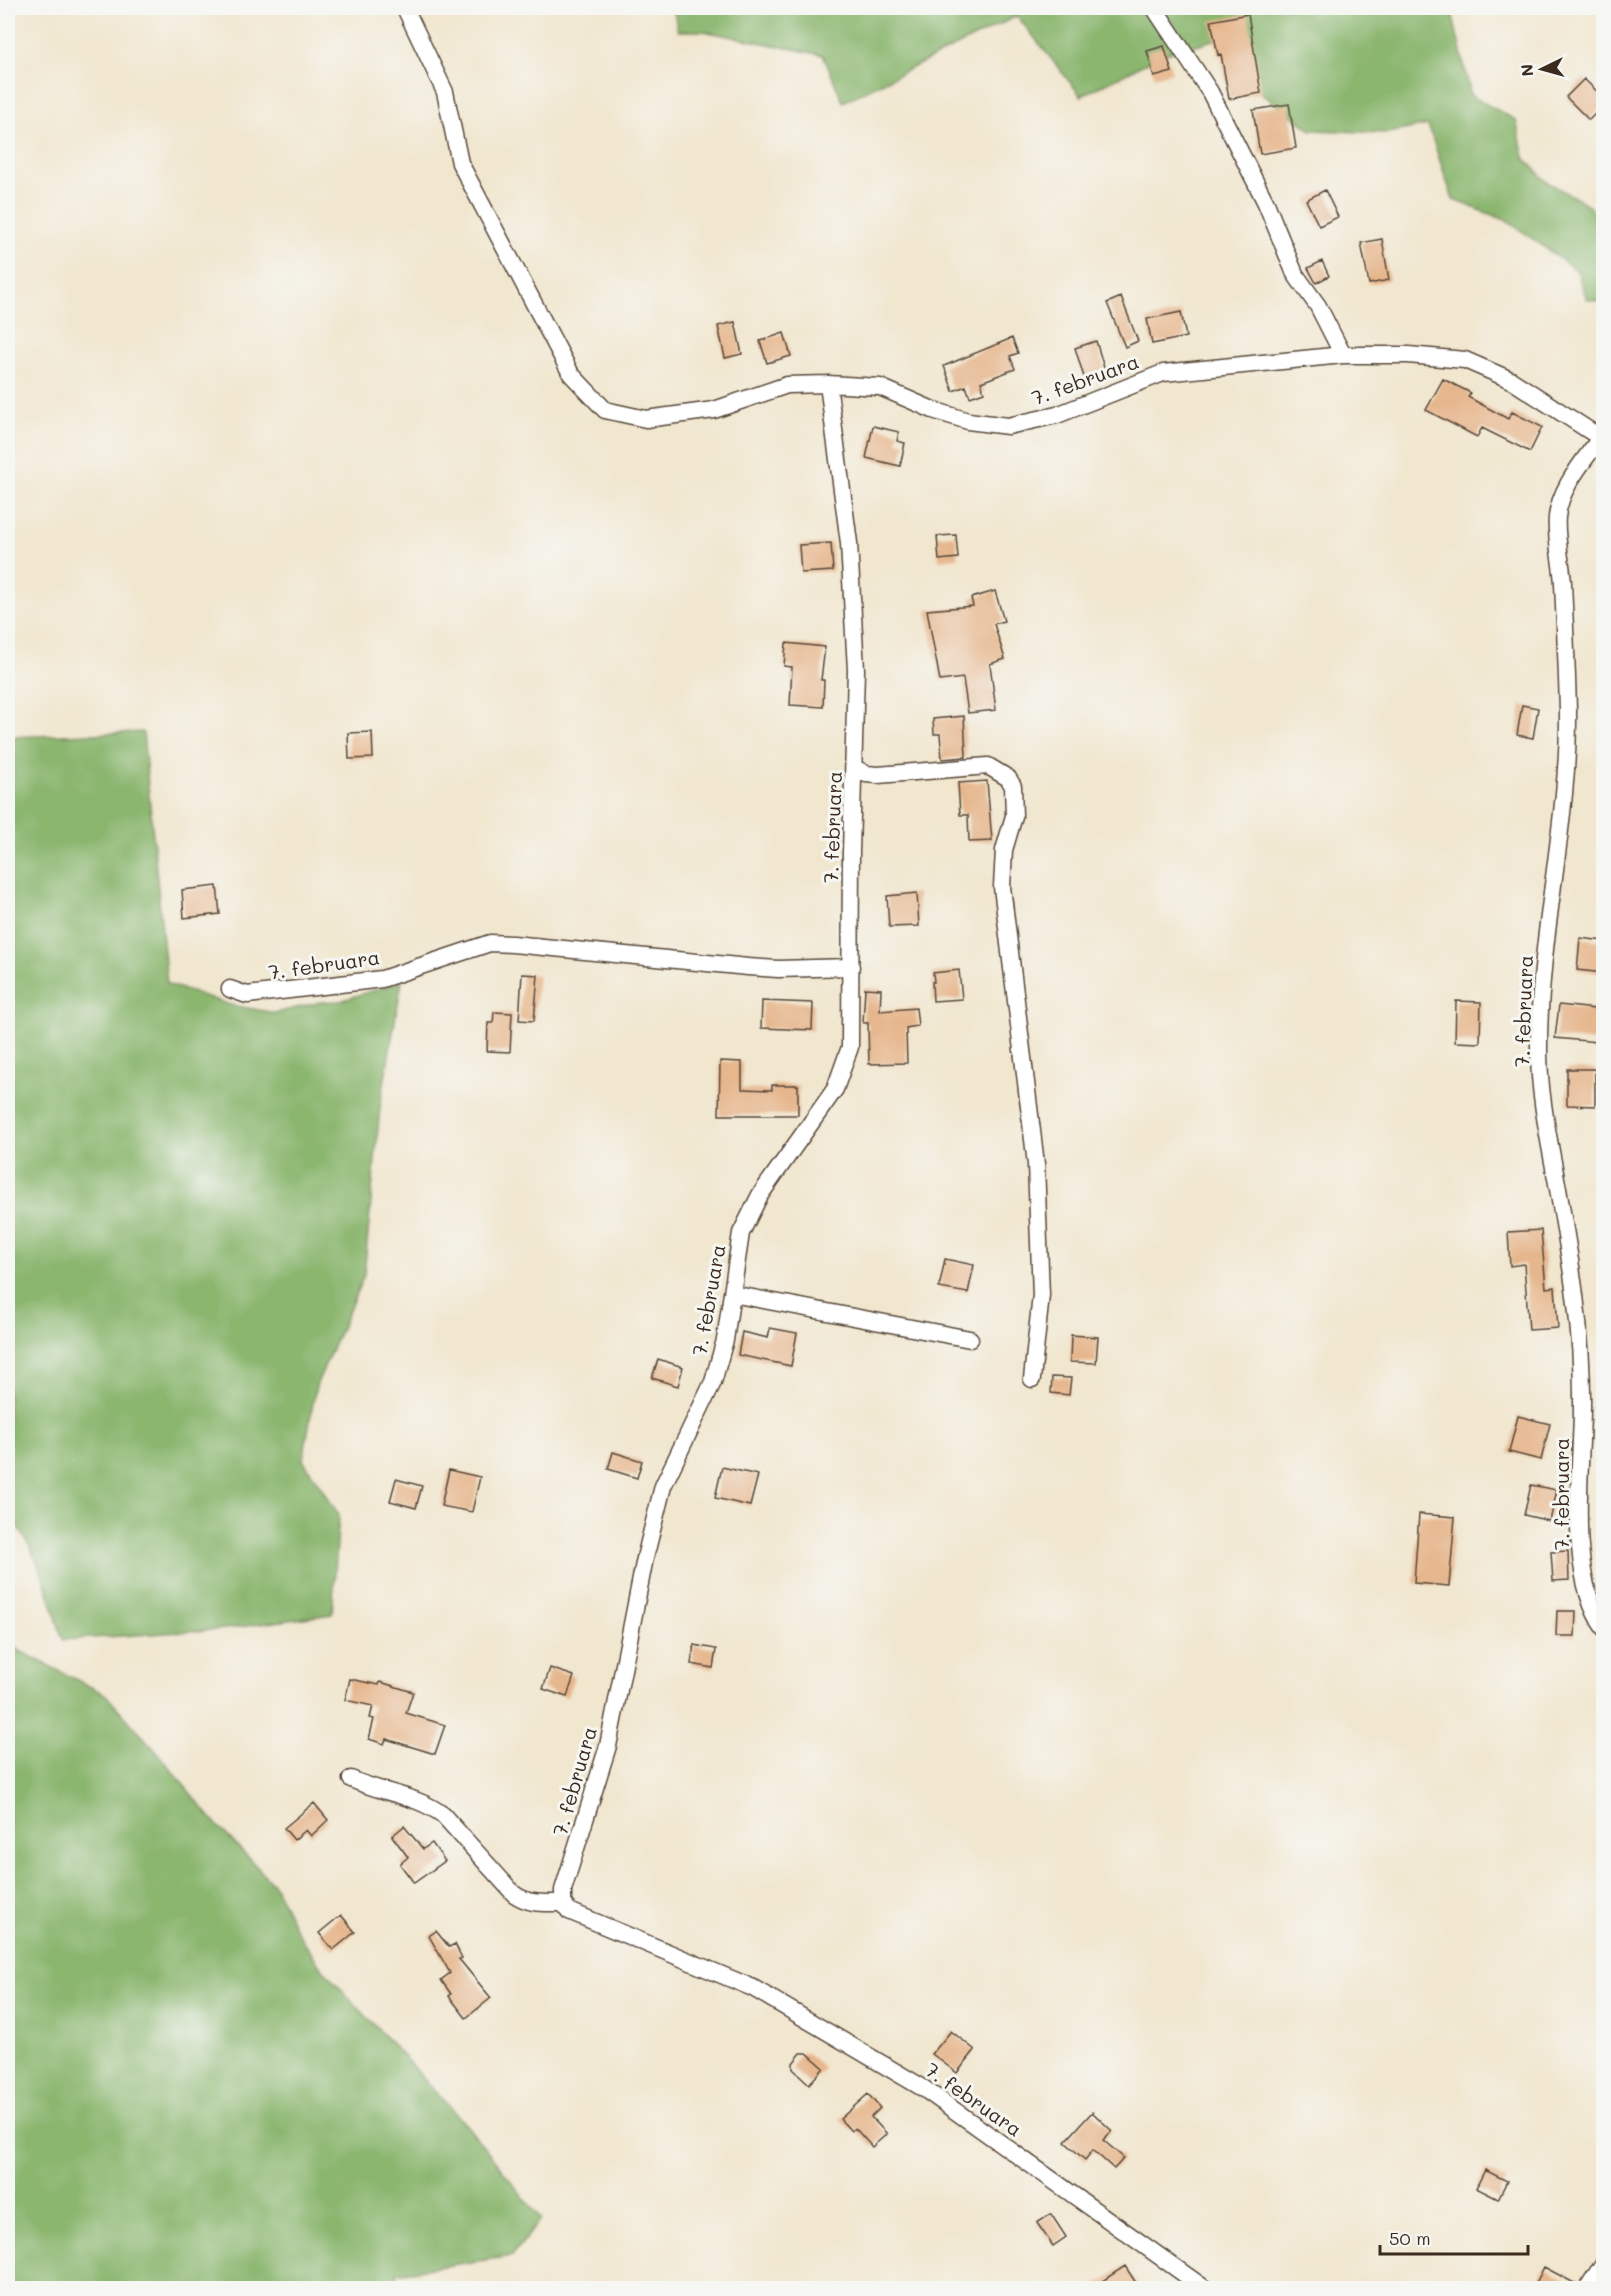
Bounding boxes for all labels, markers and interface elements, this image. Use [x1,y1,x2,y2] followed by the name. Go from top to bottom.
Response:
[1512,39,1572,99] north arrow
[1516,63,1538,77] text: N
[1028,348,1142,410] street label: 7. februara
[817,770,847,884] street label: 7. februara
[267,943,381,985] street label: 7. februara
[1508,954,1538,1068] street label: 7. februara
[685,1242,731,1358] street label: 7. februara
[1548,1438,1574,1550] street label: 7. februara
[546,1723,602,1839] street label: 7. februara
[921,2056,1027,2142] street label: 7. februara
[1380,2218,1528,2256] scale bar
[1389,2226,1431,2250] text: 50 m

